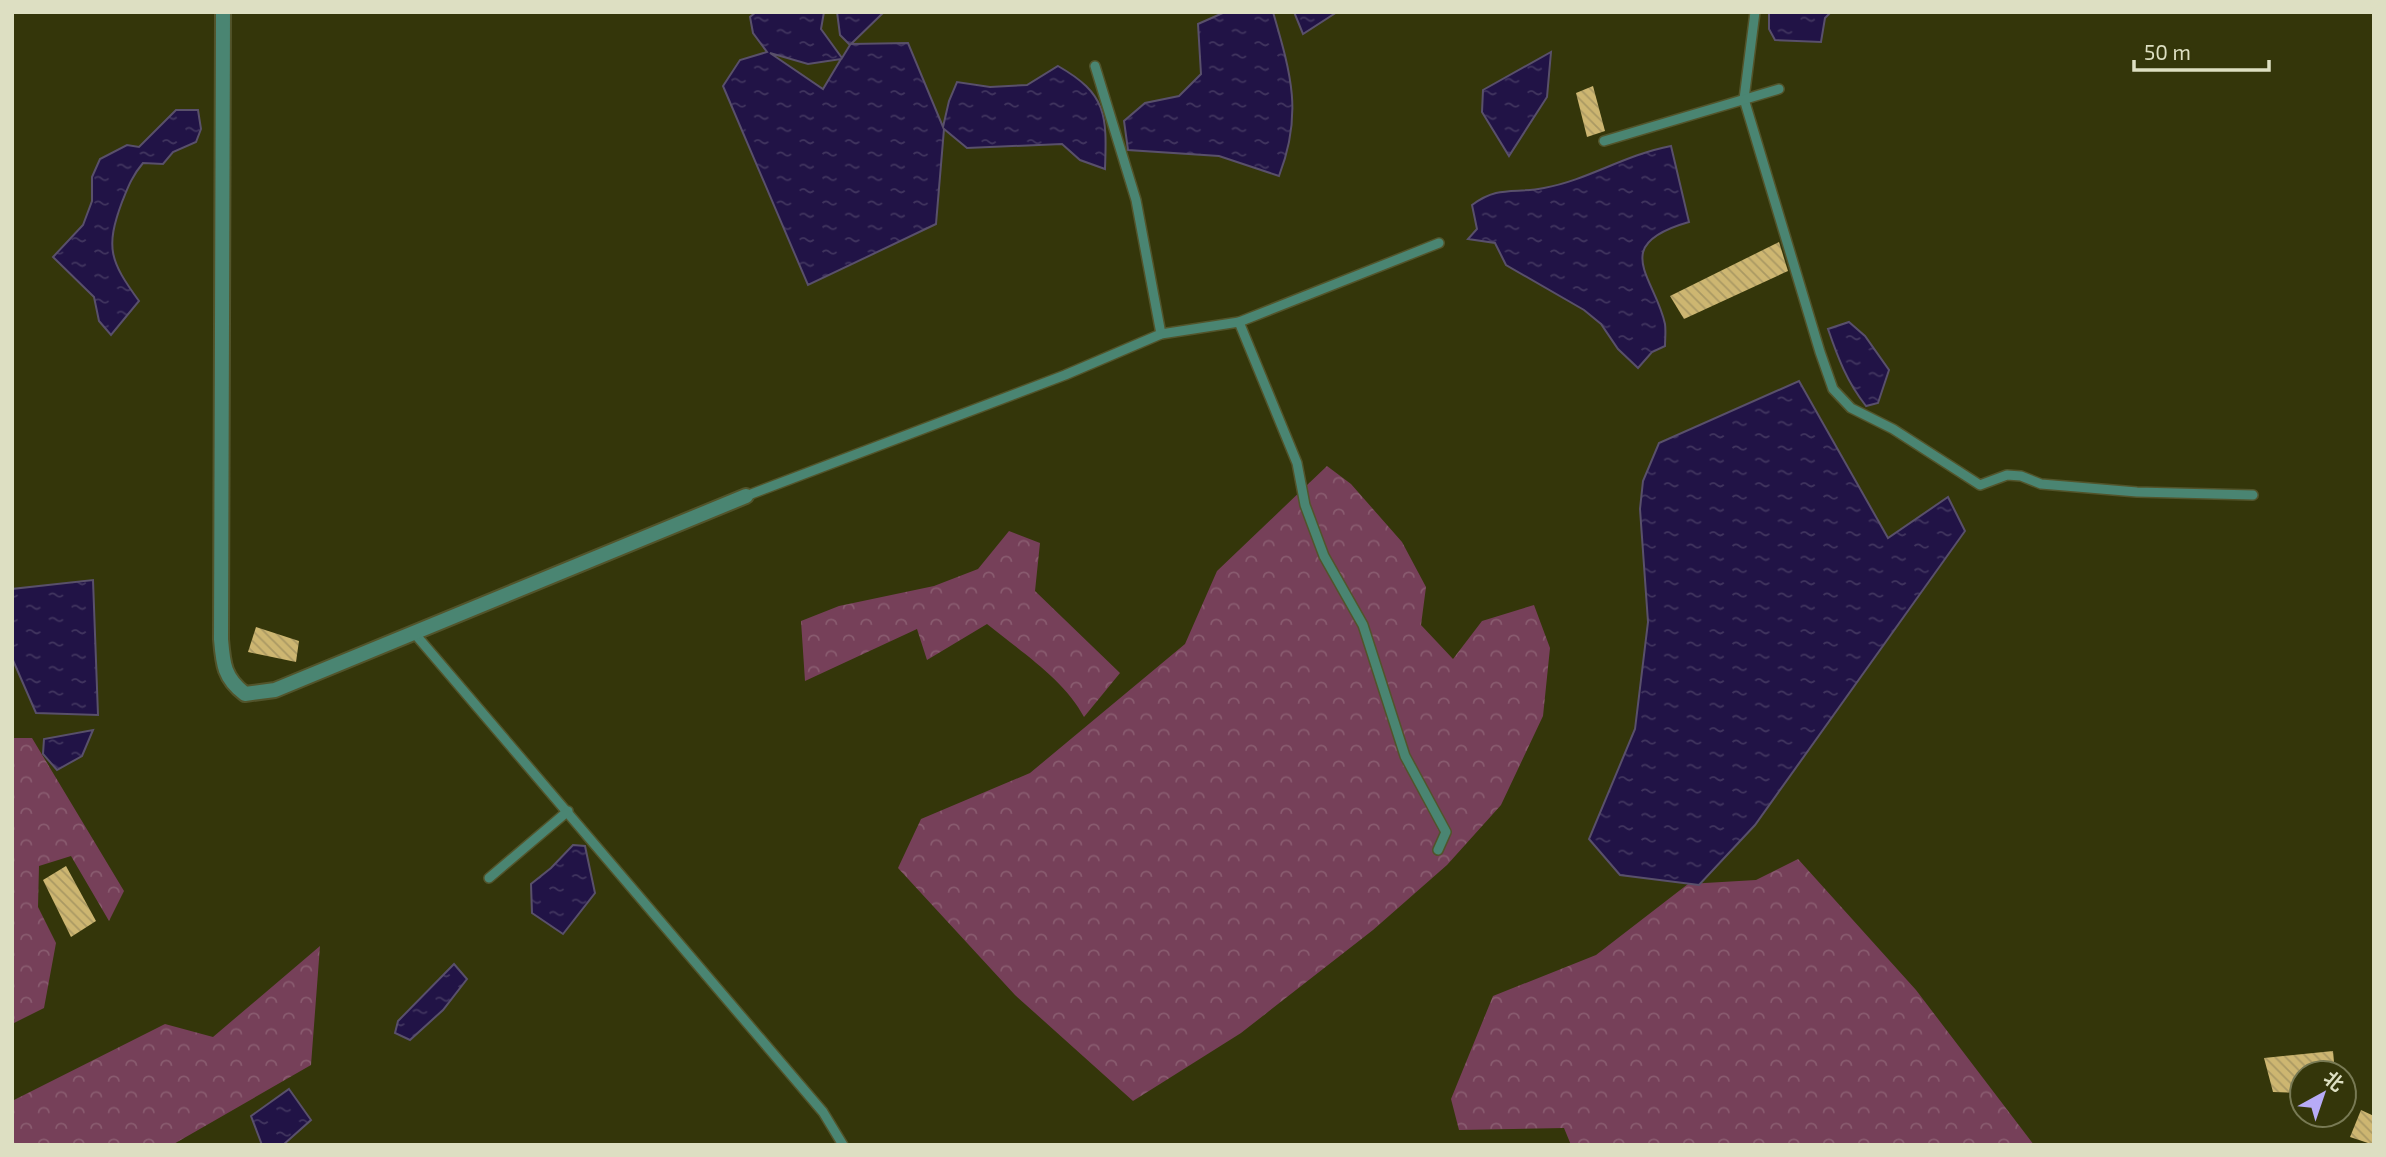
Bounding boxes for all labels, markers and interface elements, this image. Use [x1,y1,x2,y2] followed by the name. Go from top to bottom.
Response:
[2134,28,2269,72] scale bar
[2144,39,2191,64] text: 50 m
[2288,1059,2358,1129] north arrow
[2320,1066,2349,1096] text: 北

